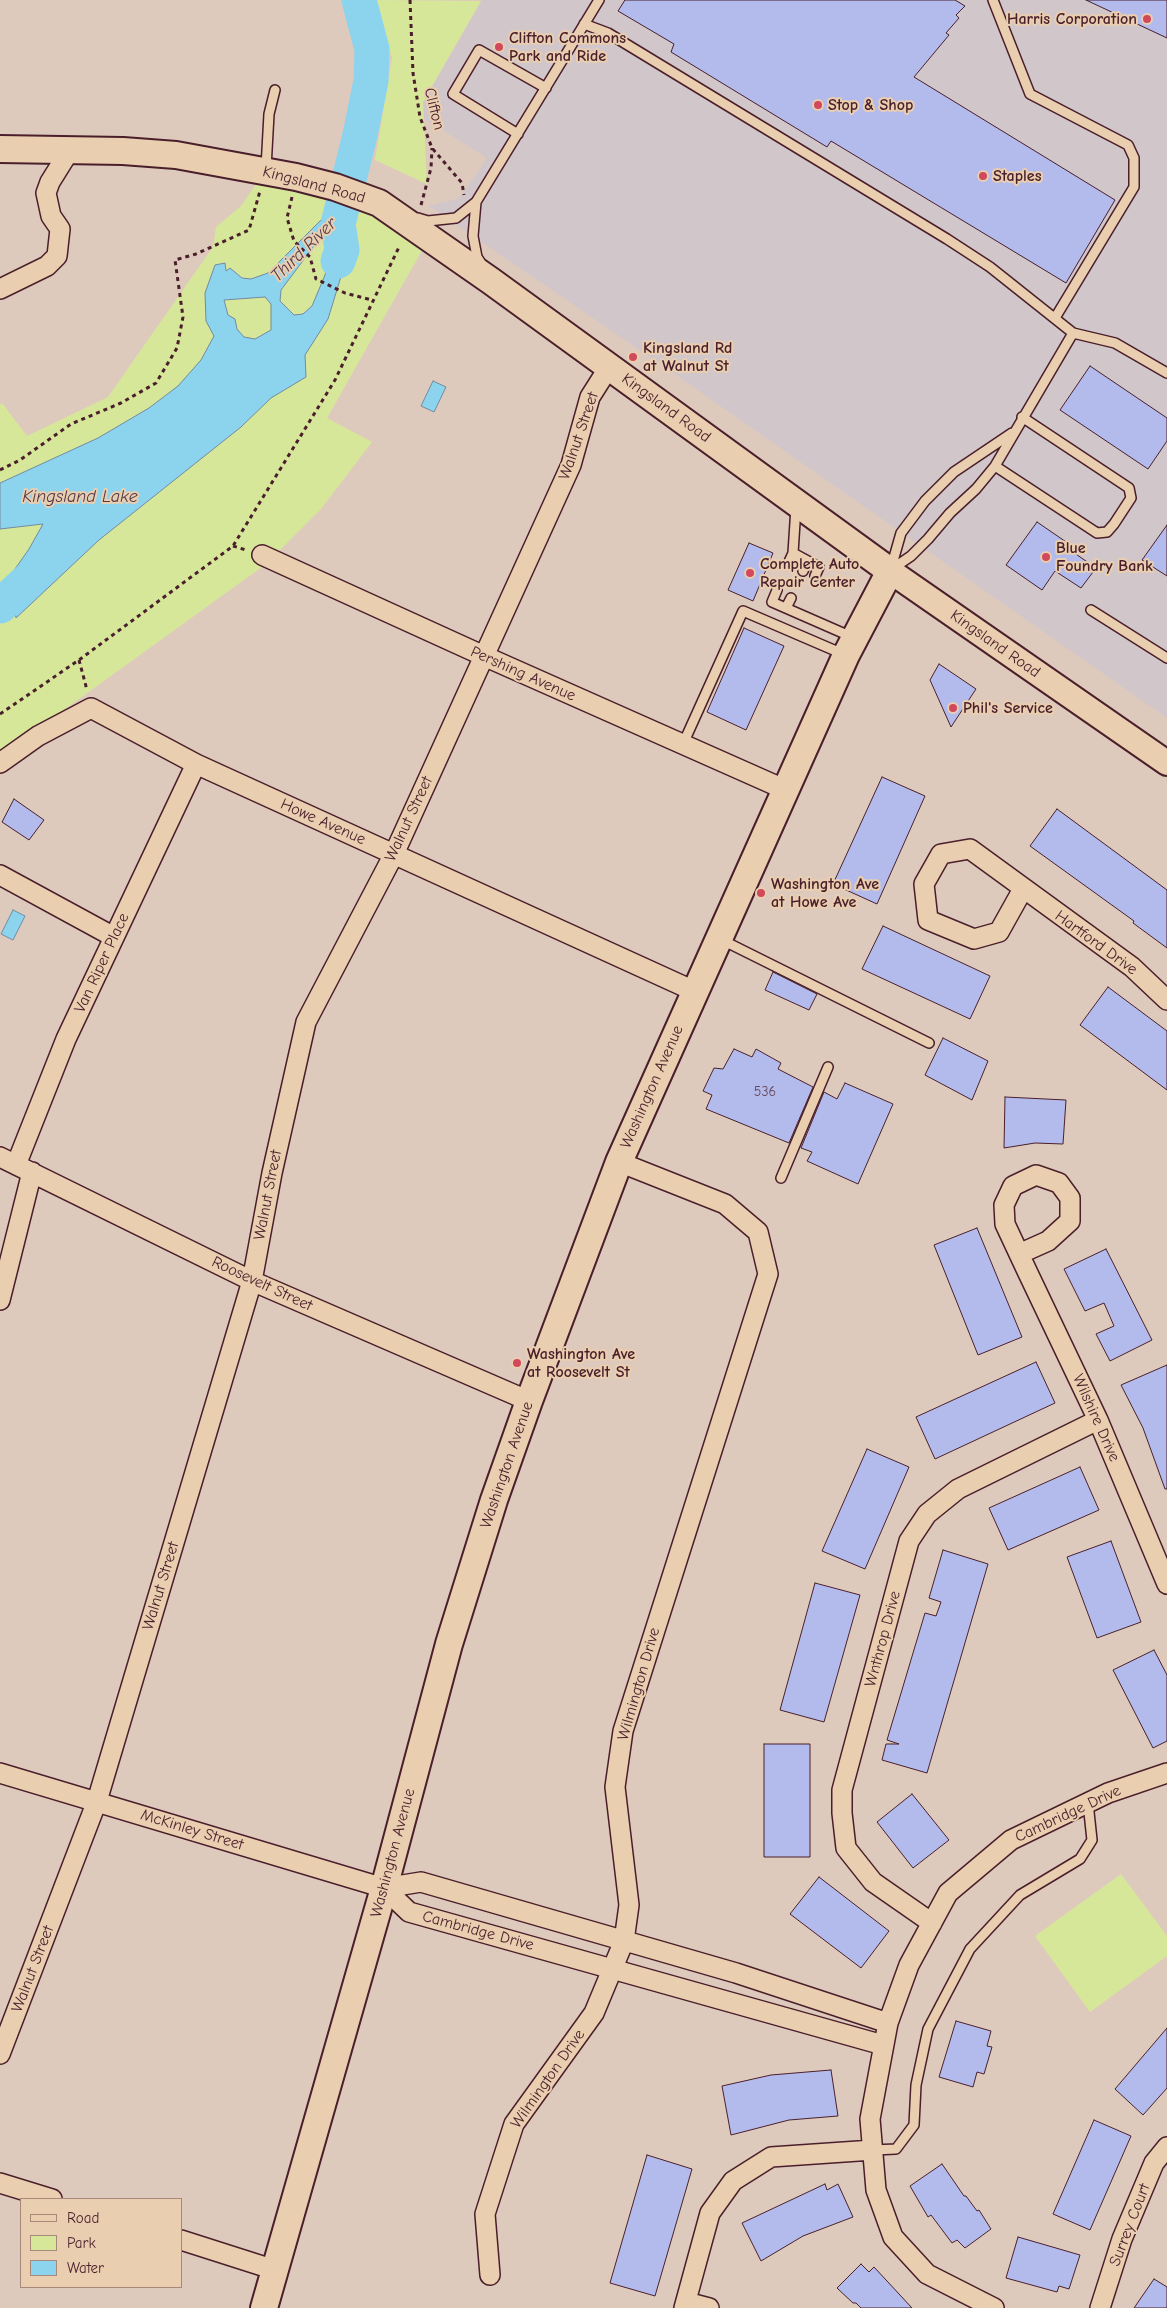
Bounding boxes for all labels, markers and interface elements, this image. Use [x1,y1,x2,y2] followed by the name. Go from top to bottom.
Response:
[1007,9,1137,29] place label: Harris Corporation
[1141,13,1153,25] marker: Harris Corporation
[509,28,626,66] place label: Clifton Commons Park and Ride
[493,41,505,53] marker: Clifton Commons Park and Ride
[420,86,448,132] street label: Clifton
[828,95,913,115] place label: Stop & Shop
[812,99,824,111] marker: Stop & Shop
[261,162,367,208] street label: Kingsland Road
[993,166,1041,186] place label: Staples
[977,170,989,182] marker: Staples
[266,213,342,287] water label: Third River
[643,338,732,376] place label: Kingsland Rd at Walnut St
[627,351,639,363] marker: Kingsland Rd at Walnut St
[618,369,714,447] street label: Kingsland Road
[555,390,603,482] street label: Walnut Street
[22,486,138,508] water label: Kingsland Lake
[1056,538,1153,576] place label: Blue Foundry Bank
[1040,551,1052,563] marker: Blue Foundry Bank
[760,554,859,592] place label: Complete Auto Repair Center
[744,567,756,579] marker: Complete Auto Repair Center
[946,606,1044,682] street label: Kingsland Road
[468,642,578,706] street label: Pershing Avenue
[963,698,1053,718] place label: Phil's Service
[947,702,959,714] marker: Phil's Service
[381,773,437,865] street label: Walnut Street
[277,795,369,849] street label: Howe Avenue
[771,874,879,912] place label: Washington Ave at Howe Ave
[755,887,767,899] marker: Washington Ave at Howe Ave
[1051,907,1141,979] street label: Hartford Drive
[70,910,134,1016] street label: Van Riper Place
[616,1022,688,1152] street label: Washington Avenue
[754,1084,776,1100] house number: 536
[250,1148,286,1242] street label: Walnut Street
[209,1252,315,1316] street label: Roosevelt Street
[527,1344,635,1382] place label: Washington Ave at Roosevelt St
[511,1357,523,1369] marker: Washington Ave at Roosevelt St
[1068,1371,1124,1465] street label: Wilshire Drive
[476,1399,538,1531] street label: Washington Avenue
[138,1539,184,1633] street label: Walnut Street
[861,1589,905,1689] street label: Wnthrop Drive
[614,1625,664,1743] street label: Wilmington Drive
[1012,1781,1124,1847] street label: Cambridge Drive
[367,1786,419,1920] street label: Washington Avenue
[138,1805,246,1855] street label: McKinley Street
[420,1907,536,1955] street label: Cambridge Drive
[8,1923,58,2015] street label: Walnut Street
[507,2026,589,2132] street label: Wilmington Drive
[1105,2181,1155,2269] street label: Surrey Court
[20,2198,182,2288] legend
[67,2209,99,2227] text: Road
[67,2234,96,2252] text: Park
[67,2259,104,2277] text: Water

